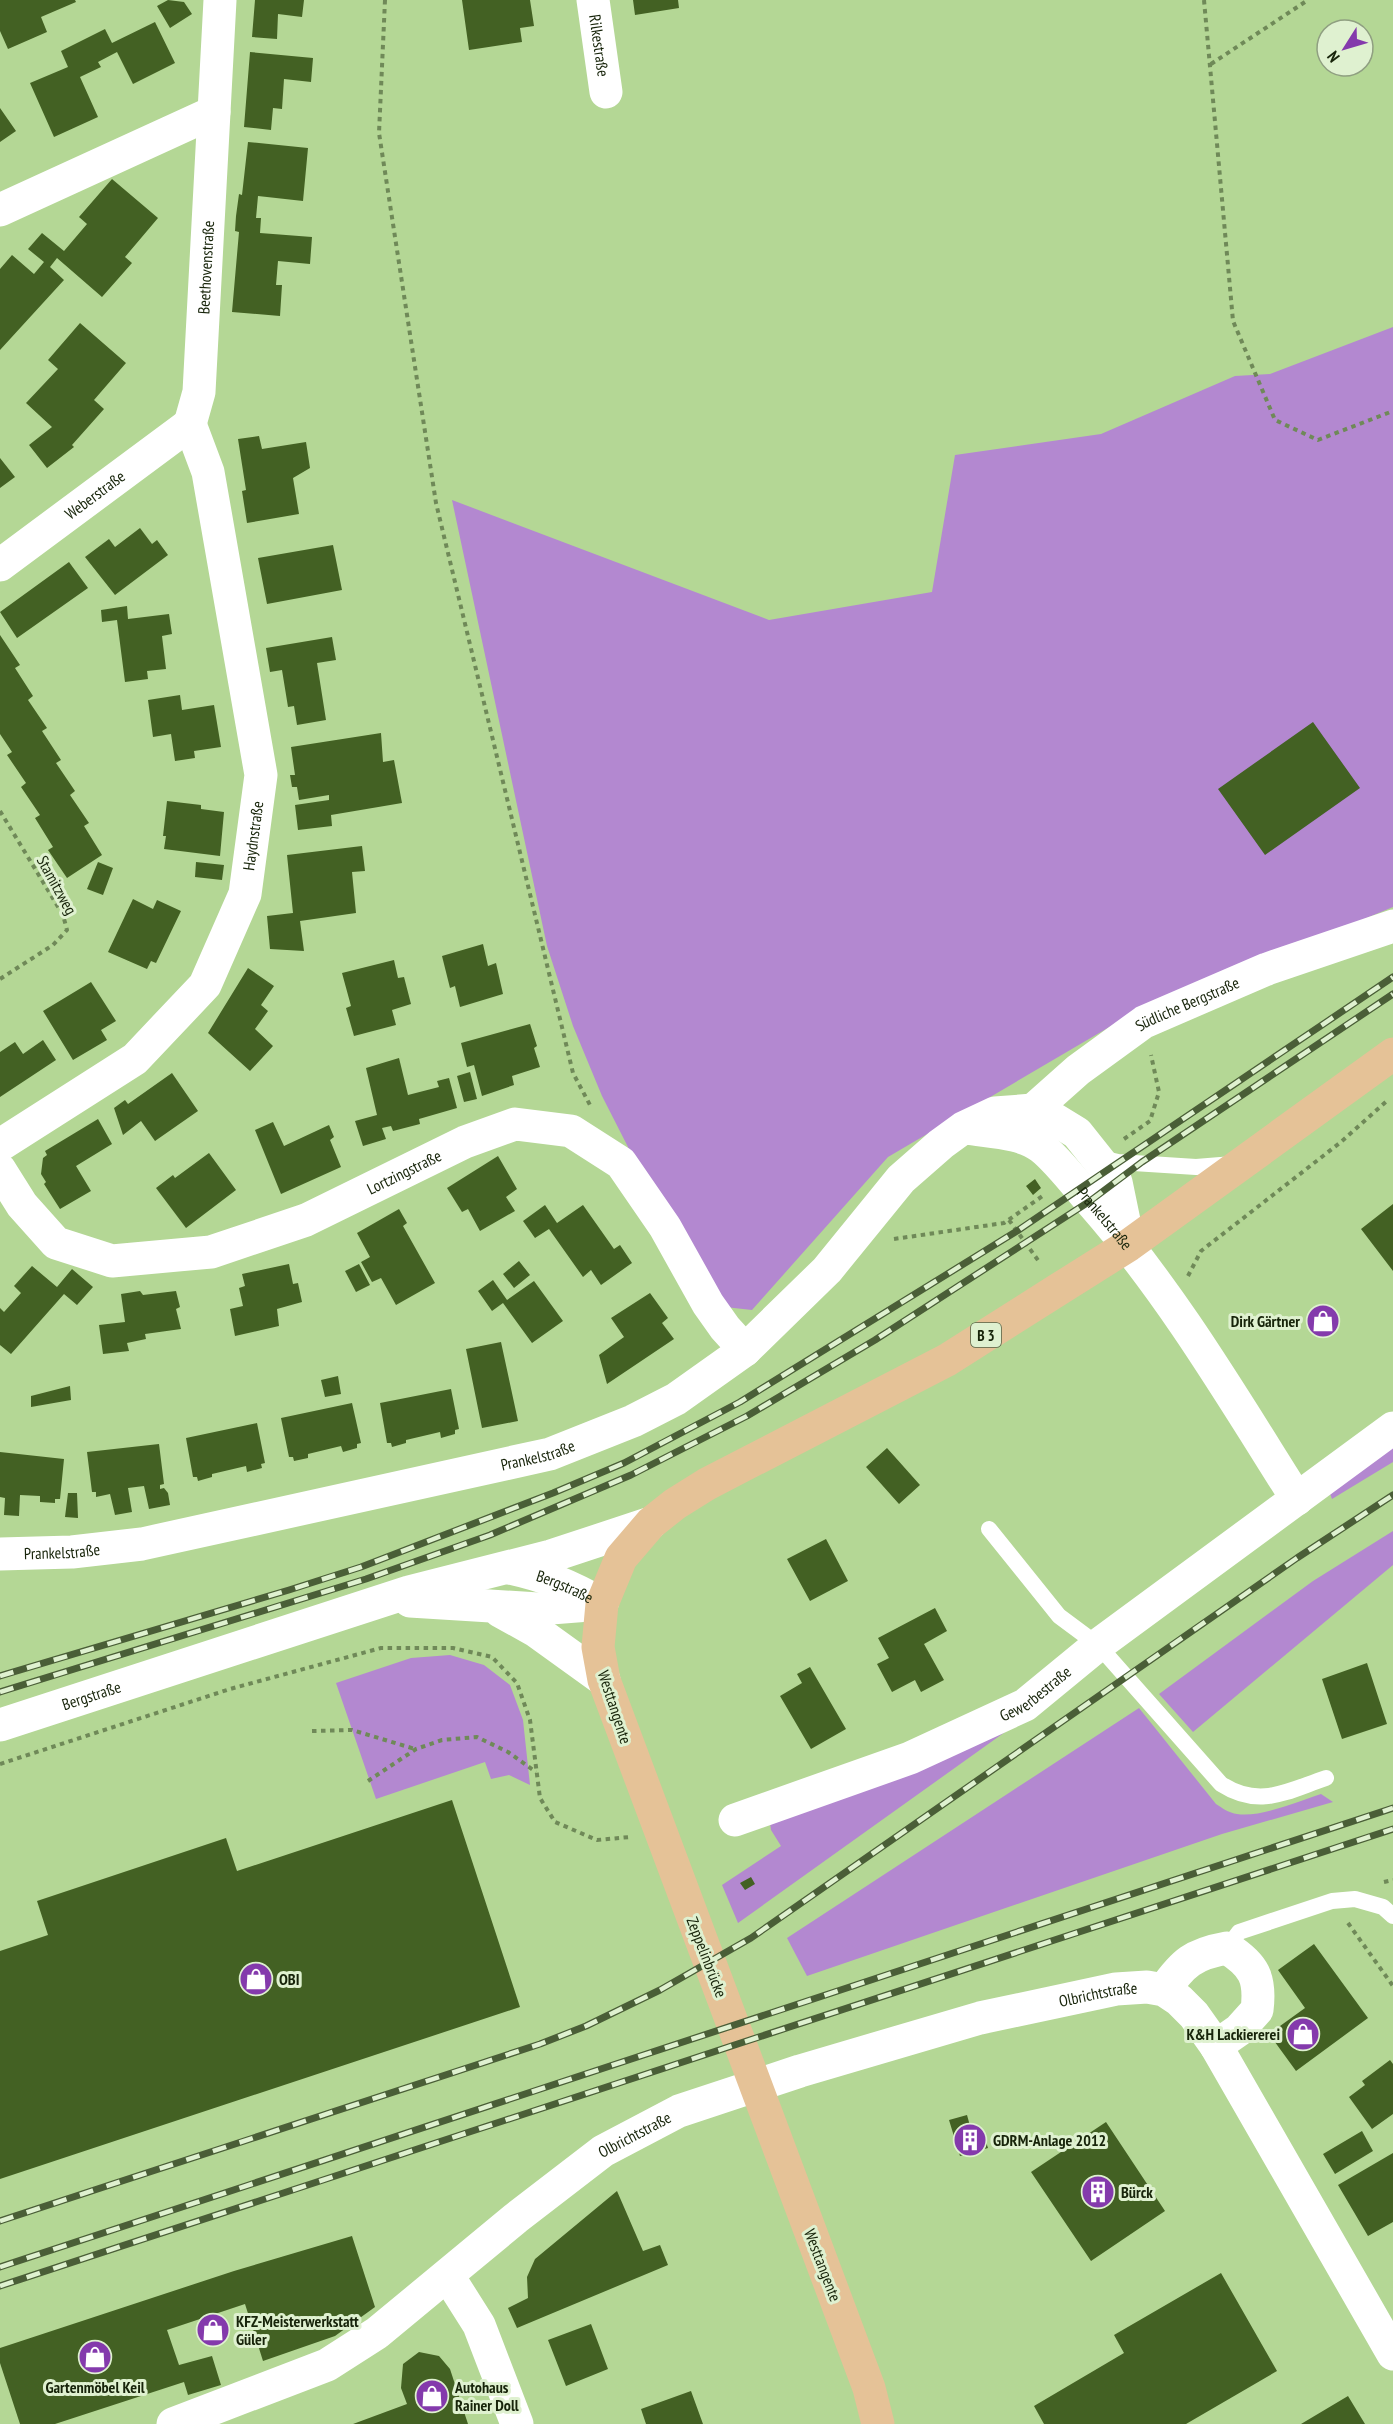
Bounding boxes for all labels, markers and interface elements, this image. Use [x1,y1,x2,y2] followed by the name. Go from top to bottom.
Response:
[585,13,614,78] street label: Rilkestraße
[1315,18,1375,78] north arrow
[1322,48,1344,66] text: N
[193,220,218,315] street label: Beethovenstraße
[61,466,129,524] street label: Weberstraße
[238,800,267,872] street label: Haydnstraße
[33,852,81,918] street label: Stamitzweg
[1131,972,1242,1035] street label: Südliche Bergstraße
[364,1145,444,1199] street label: Lortzingstraße
[1073,1183,1137,1254] street label: Prankelstraße
[1305,1303,1341,1339] shop icon: Dirk Gärtner
[1231,1311,1300,1331] place label: Dirk Gärtner
[971,1323,1001,1347] road number: B 3
[499,1435,578,1475] street label: Prankelstraße
[24,1539,101,1563] street label: Prankelstraße
[534,1565,597,1607] street label: Bergstraße
[996,1661,1075,1725] street label: Gewerbestraße
[594,1668,636,1746] street label: Westtangente
[59,1676,123,1714] street label: Bergstraße
[683,1914,731,2000] street label: Zeppelinbrücke
[238,1961,274,1997] shop icon: OBI
[279,1969,300,1989] place label: OBI
[1057,1978,1138,2011] street label: Olbrichtstraße
[1285,2016,1321,2052] shop icon: K&H Lackiererei
[1186,2024,1280,2044] place label: K&H Lackiererei
[595,2107,674,2162] street label: Olbrichtstraße
[952,2122,988,2158] building icon: GDRM-Anlage 2012
[993,2130,1106,2150] place label: GDRM-Anlage 2012
[1080,2174,1116,2210] building icon: Bürck
[1121,2182,1153,2202] place label: Bürck
[800,2226,846,2304] street label: Westtangente
[236,2311,359,2349] place label: KFZ-Meisterwerkstatt Güler
[195,2312,231,2348] shop icon: KFZ-Meisterwerkstatt Güler
[77,2339,113,2375] shop icon: Gartenmöbel Keil
[45,2377,145,2397] place label: Gartenmöbel Keil
[454,2377,519,2415] place label: Autohaus Rainer Doll
[414,2378,450,2414] shop icon: Autohaus Rainer Doll

